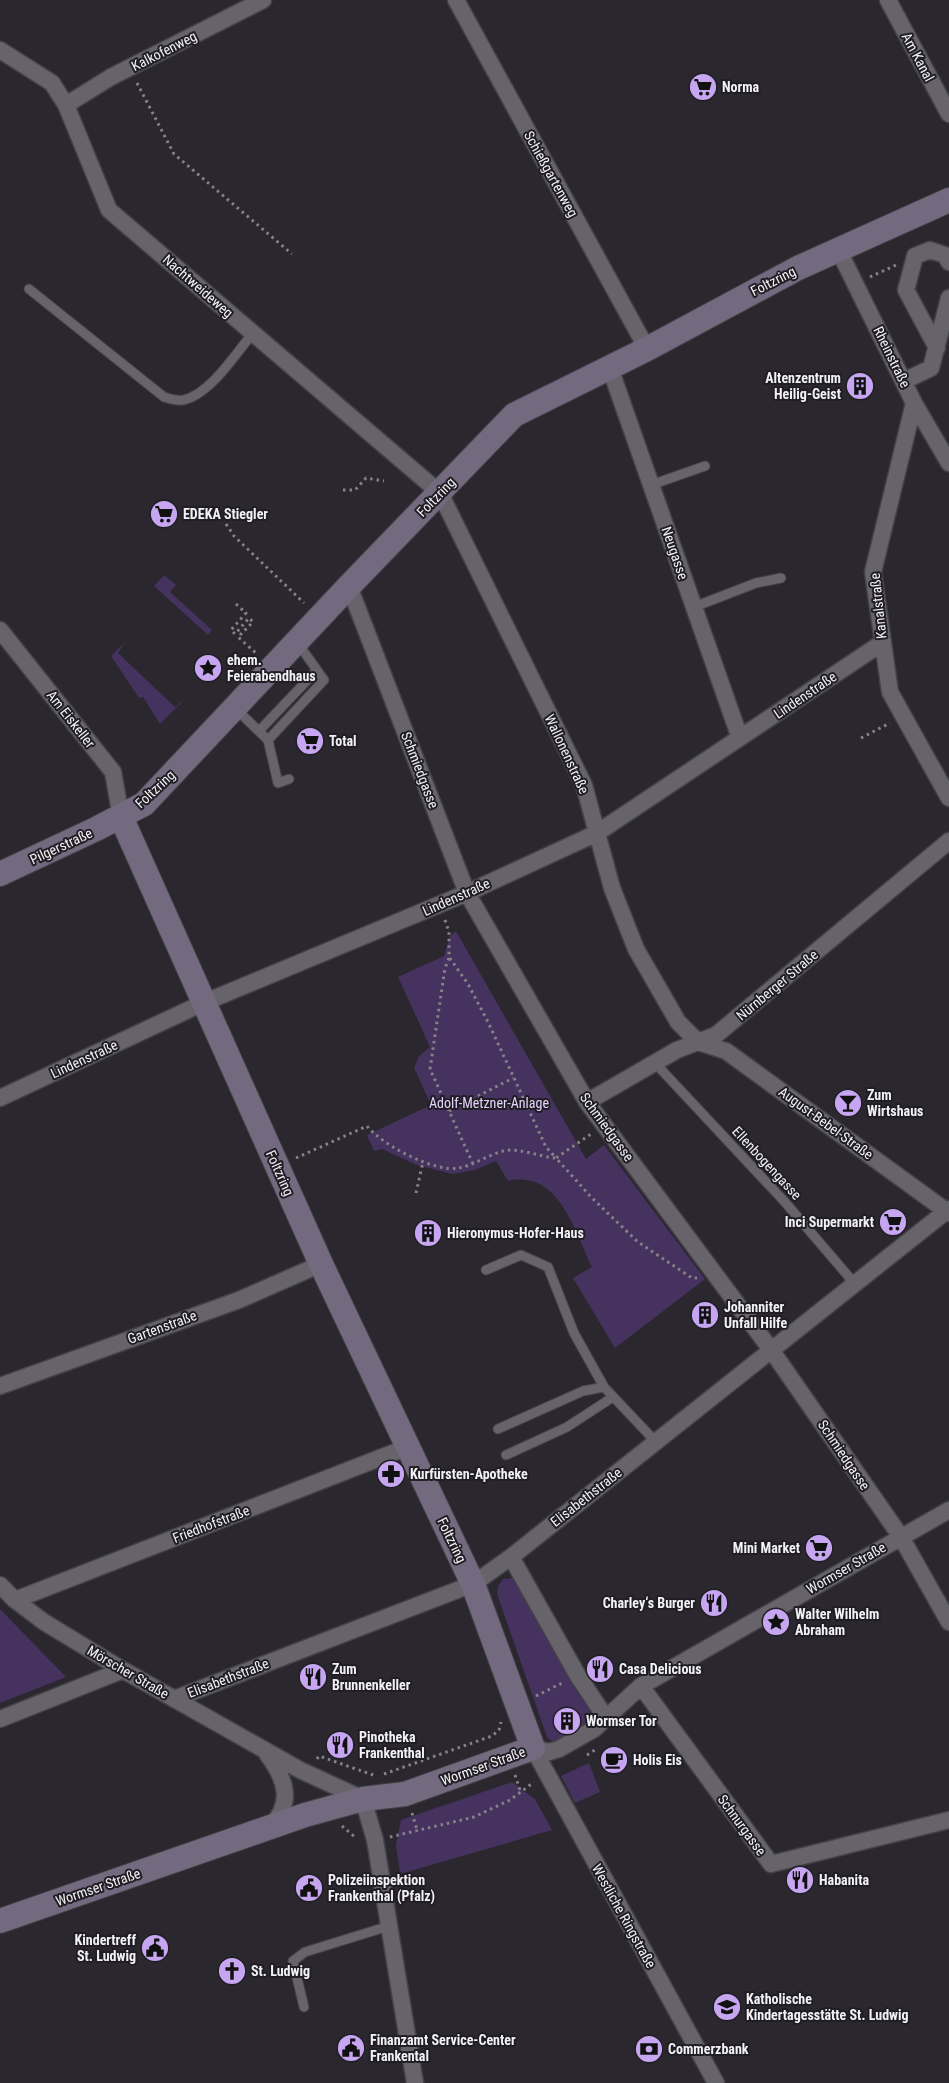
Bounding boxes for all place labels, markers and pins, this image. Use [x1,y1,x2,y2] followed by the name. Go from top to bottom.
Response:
[688,72,718,102] supermarket icon: Norma
[722,79,760,95] place label: Norma
[765,370,841,402] place label: Altenzentrum Heilig-Geist
[845,371,875,401] building icon: Altenzentrum Heilig-Geist
[149,499,179,529] supermarket icon: EDEKA Stiegler
[183,506,268,522] place label: EDEKA Stiegler
[227,652,316,684] place label: ehem. Feierabendhaus
[193,653,223,683] place icon: ehem. Feierabendhaus
[295,726,325,756] supermarket icon: Total
[329,733,357,749] place label: Total
[867,1087,923,1119] place label: Zum Wirtshaus
[833,1088,863,1118] bar icon: Zum Wirtshaus
[878,1207,908,1237] supermarket icon: Inci Supermarkt
[785,1214,874,1230] place label: Inci Supermarkt
[413,1218,443,1248] building icon: Hieronymus-Hofer-Haus
[447,1225,584,1241] place label: Hieronymus-Hofer-Haus
[724,1299,787,1331] place label: Johanniter Unfall Hilfe
[690,1300,720,1330] building icon: Johanniter Unfall Hilfe
[376,1459,406,1489] pharmacy icon: Kurfürsten-Apotheke
[410,1466,528,1482] place label: Kurfürsten-Apotheke
[804,1533,834,1563] supermarket icon: Mini Market
[733,1540,800,1556] place label: Mini Market
[699,1588,729,1618] restaurant icon: Charley‘s Burger
[603,1595,695,1611] place label: Charley‘s Burger
[795,1606,879,1638] place label: Walter Wilhelm Abraham
[761,1607,791,1637] place icon: Walter Wilhelm Abraham
[585,1654,615,1684] restaurant icon: Casa Delicious
[332,1661,411,1693] place label: Zum Brunnenkeller
[619,1661,702,1677] place label: Casa Delicious
[298,1662,328,1692] restaurant icon: Zum Brunnenkeller
[552,1706,582,1736] building icon: Wormser Tor
[586,1713,657,1729] place label: Wormser Tor
[359,1729,425,1761] place label: Pinotheka Frankenthal
[325,1730,355,1760] restaurant icon: Pinotheka Frankenthal
[599,1745,629,1775] cafe icon: Holis Eis
[633,1752,682,1768] place label: Holis Eis
[785,1865,815,1895] restaurant icon: Habanita
[328,1872,435,1905] place label: Polizeiinspektion Frankenthal (Pfalz)
[819,1872,869,1888] place label: Habanita
[294,1873,324,1903] public building icon: Polizeiinspektion Frankenthal (Pfalz)
[75,1932,136,1964] place label: Kindertreff St. Ludwig
[140,1933,170,1963] public building icon: Kindertreff St. Ludwig
[217,1956,247,1986] church icon: St. Ludwig
[251,1963,310,1979] place label: St. Ludwig
[746,1991,909,2023] place label: Katholische Kindertagesstätte St. Ludwig
[712,1992,742,2022] school or university icon: Katholische Kindertagesstätte St. Ludwig
[370,2032,516,2064] place label: Finanzamt Service-Center Frankental
[336,2033,366,2063] public building icon: Finanzamt Service-Center Frankental
[634,2034,664,2064] bank icon: Commerzbank
[668,2041,749,2057] place label: Commerzbank

